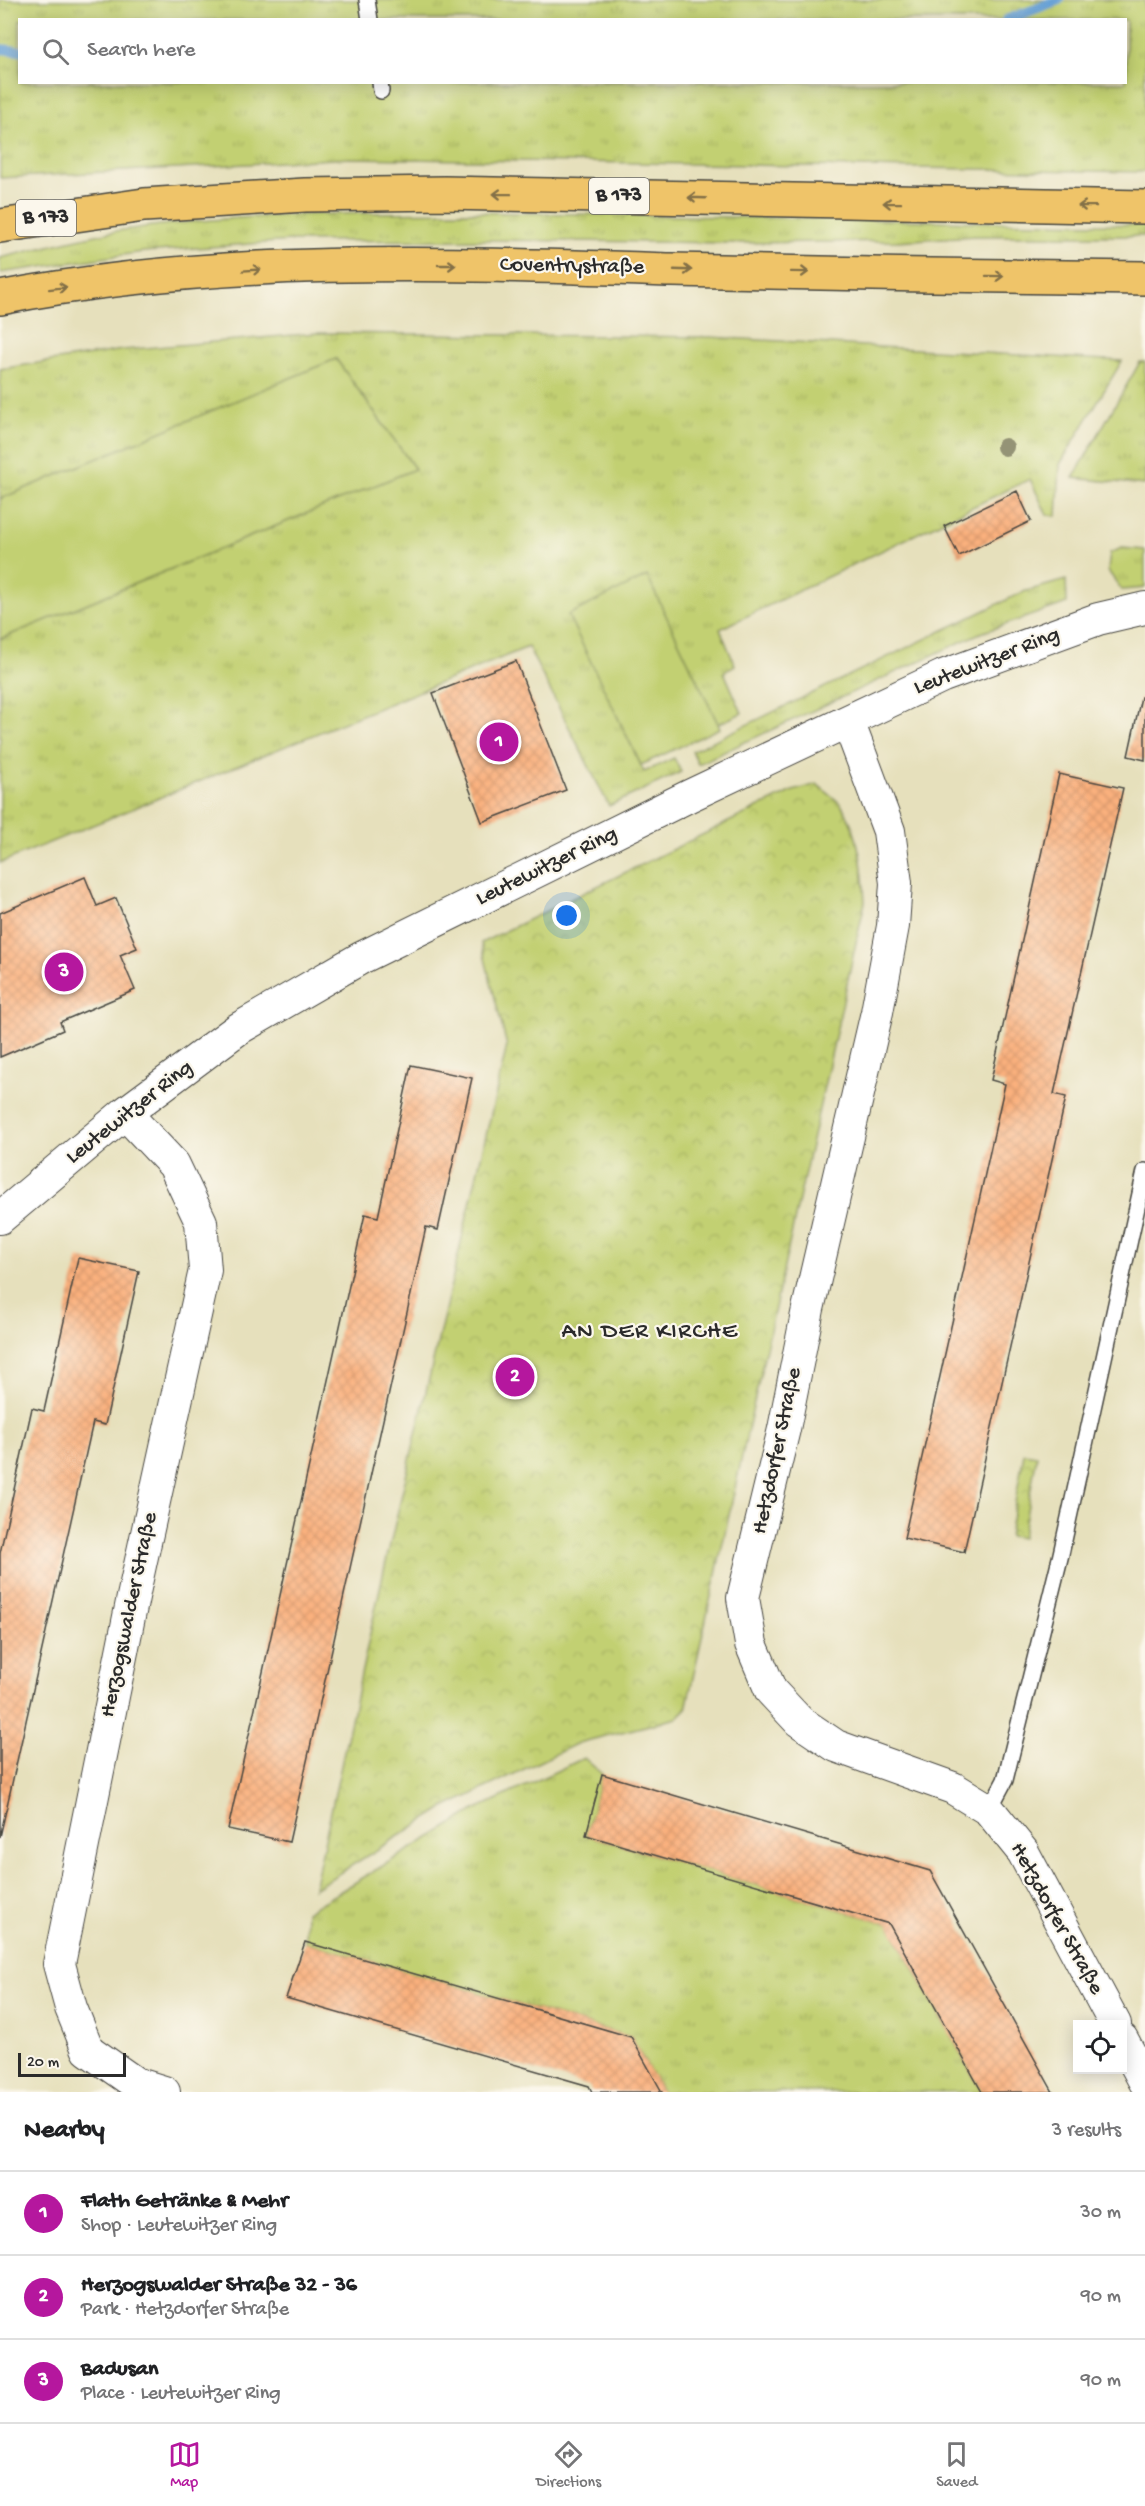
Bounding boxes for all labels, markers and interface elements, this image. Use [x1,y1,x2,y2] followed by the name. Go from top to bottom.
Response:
[18,18,1127,84] search box
[39,35,72,68] icon: search
[87,38,195,64] text: Search here
[589,178,649,214] road number: B 173
[492,188,512,200] one-way arrow
[687,193,707,204] one-way arrow
[882,198,902,209] one-way arrow
[16,200,76,236] road number: B 173
[1077,200,1097,212] one-way arrow
[500,253,645,281] street label: Coventrystraße
[436,259,456,271] one-way arrow
[241,264,261,275] one-way arrow
[673,264,693,276] one-way arrow
[789,267,809,278] one-way arrow
[984,270,1004,282] one-way arrow
[47,283,67,294] one-way arrow
[910,622,1064,702] street label: Leutewitzer Ring
[480,720,518,764] pin: 1
[472,822,622,912] street label: Leutewitzer Ring
[552,901,581,930] your location
[44,950,84,994] pin: 3
[61,1055,199,1171] street label: Leutewitzer Ring
[561,1318,739,1347] district label: AN DER KIRCHE
[496,1354,534,1400] pin: 2
[748,1365,808,1537] street label: Hetzdorfer Straße
[96,1510,165,1720] street label: Herzogswalder Straße
[1003,1838,1109,2000] street label: Hetzdorfer Straße
[1073,2020,1127,2074] map controls
[1073,2020,1127,2074] button: locate
[18,2050,126,2078] scale bar
[27,2054,59,2073] text: 20 m
[24,2116,105,2147] text: Nearby
[1052,2120,1121,2143] text: 3 results
[81,2189,288,2215] text: Flath Getränke & Mehr
[39,2202,48,2225] text: 1
[1080,2202,1121,2225] text: 30 m
[81,2215,277,2238] text: Shop · Leutewitzer Ring
[81,2273,357,2299] text: Herzogswalder Straße 32 - 36
[39,2286,48,2309] text: 2
[1081,2286,1121,2309] text: 90 m
[81,2299,289,2322] text: Park · Hetzdorfer Straße
[81,2357,158,2383] text: Badusan
[38,2370,49,2393] text: 3
[1081,2370,1121,2393] text: 90 m
[81,2383,281,2406] text: Place · Leutewitzer Ring
[168,2438,201,2493] tab: Map
[536,2438,601,2493] tab: Directions
[936,2438,977,2493] tab: Saved

